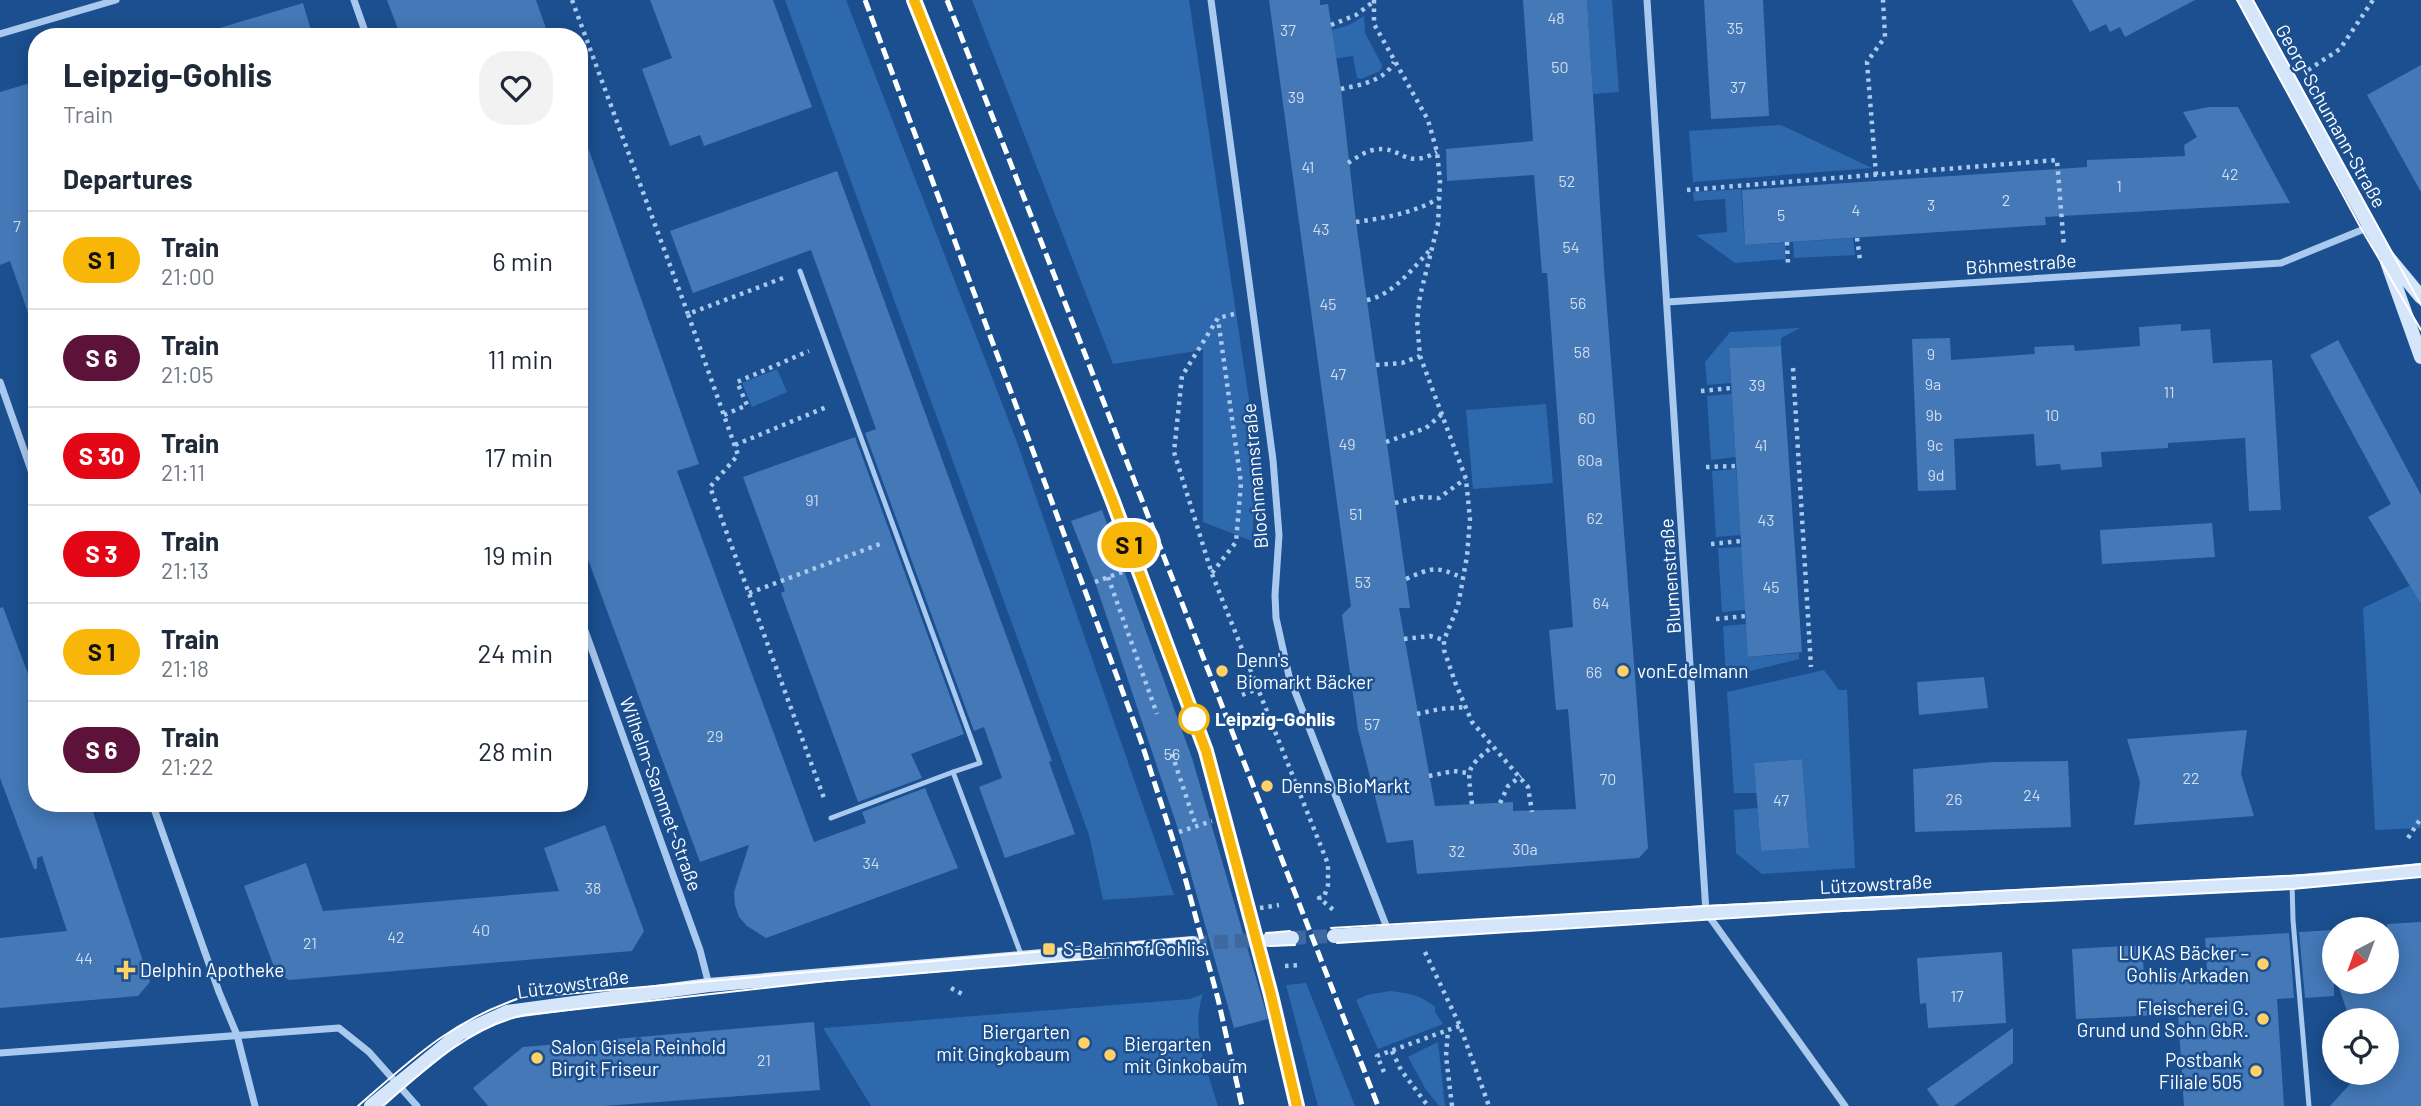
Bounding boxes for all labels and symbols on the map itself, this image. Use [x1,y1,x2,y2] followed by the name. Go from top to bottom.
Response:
[1547,8,1565,27] house number: 48
[1727,18,1743,37] house number: 35
[1280,20,1296,39] house number: 37
[2271,20,2392,212] street label: Georg-Schumann-Straße
[1551,57,1569,76] house number: 50
[1730,77,1746,96] house number: 37
[1288,87,1304,106] house number: 39
[1302,157,1314,176] house number: 41
[2221,164,2239,183] house number: 42
[1559,171,1575,190] house number: 52
[2116,176,2122,195] house number: 1
[2002,190,2010,209] house number: 2
[1927,195,1935,214] house number: 3
[1852,200,1860,219] house number: 4
[1777,205,1785,224] house number: 5
[13,216,21,235] house number: 7
[1312,219,1330,238] house number: 43
[1562,237,1580,256] house number: 54
[1965,248,2077,279] street label: Böhmestraße
[1570,293,1586,312] house number: 56
[1319,294,1337,313] house number: 45
[1574,342,1590,361] house number: 58
[1927,344,1935,363] house number: 9
[1330,364,1346,383] house number: 47
[1925,374,1941,393] house number: 9a
[1749,375,1765,394] house number: 39
[2163,382,2175,401] house number: 11
[1237,402,1272,550] street label: Blochmannstraße
[1925,405,1943,424] house number: 9b
[2045,405,2059,424] house number: 10
[1578,408,1596,427] house number: 60
[1338,434,1356,453] house number: 49
[1755,435,1767,454] house number: 41
[1927,435,1943,454] house number: 9c
[1577,450,1603,469] house number: 60a
[1927,465,1945,484] house number: 9d
[805,490,819,509] house number: 91
[1349,504,1363,523] house number: 51
[1587,508,1603,527] house number: 62
[1757,510,1775,529] house number: 43
[1654,517,1685,635] street label: Blumenstraße
[1089,522,1169,568] line badge: S 1
[1355,572,1371,591] house number: 53
[1762,577,1780,596] house number: 45
[1592,593,1610,612] house number: 64
[1236,648,1373,693] place label: Denn's Biomarkt Bäcker
[1637,659,1749,682] place label: vonEdelmann
[1586,662,1602,681] house number: 66
[1214,663,1230,679] marker: Denn's Biomarkt Bäcker
[1615,663,1631,679] marker: vonEdelmann
[616,694,707,894] street label: Wilhelm-Sammet-Straße
[1179,704,1209,734] marker: Leipzig-Gohlis
[1215,707,1335,730] place label: Leipzig-Gohlis
[1364,714,1380,733] house number: 57
[707,726,723,745] house number: 29
[1164,744,1180,763] house number: 56
[2182,768,2200,787] house number: 22
[1600,769,1616,788] house number: 70
[1281,774,1410,797] place label: Denns BioMarkt
[1259,778,1275,794] marker: Denns BioMarkt
[2023,785,2041,804] house number: 24
[1946,789,1962,808] house number: 26
[1773,790,1789,809] house number: 47
[1512,839,1538,858] house number: 30a
[1449,841,1465,860] house number: 32
[862,853,880,872] house number: 34
[1819,869,1933,898] street label: Lützowstraße
[585,878,601,897] house number: 38
[2322,917,2399,994] north arrow
[472,920,490,939] house number: 40
[387,927,405,946] house number: 42
[303,933,317,952] house number: 21
[1063,937,1205,960] place label: S-Bahnhof Gohlis
[1041,941,1057,957] marker: S-Bahnhof Gohlis
[2118,941,2249,986] place label: LUKAS Bäcker – Gohlis Arkaden
[75,948,93,967] house number: 44
[2255,956,2271,972] marker: LUKAS Bäcker – Gohlis Arkaden
[140,958,284,981] place label: Delphin Apotheke
[118,962,134,978] marker: Delphin Apotheke
[515,964,630,1003] street label: Lützowstraße
[1950,986,1964,1005] house number: 17
[2077,996,2249,1041] place label: Fleischerei G. Grund und Sohn GbR.
[2255,1011,2271,1027] marker: Fleischerei G. Grund und Sohn GbR.
[936,1020,1070,1065] place label: Biergarten mit Gingkobaum
[1124,1032,1247,1077] place label: Biergarten mit Ginkobaum
[551,1035,726,1080] place label: Salon Gisela Reinhold Birgit Friseur
[1076,1035,1092,1051] marker: Biergarten mit Gingkobaum
[1102,1047,1118,1063] marker: Biergarten mit Ginkobaum
[2159,1048,2242,1093] place label: Postbank Filiale 505
[529,1050,545,1066] marker: Salon Gisela Reinhold Birgit Friseur
[757,1050,771,1069] house number: 21
[2248,1063,2264,1079] marker: Postbank Filiale 505

